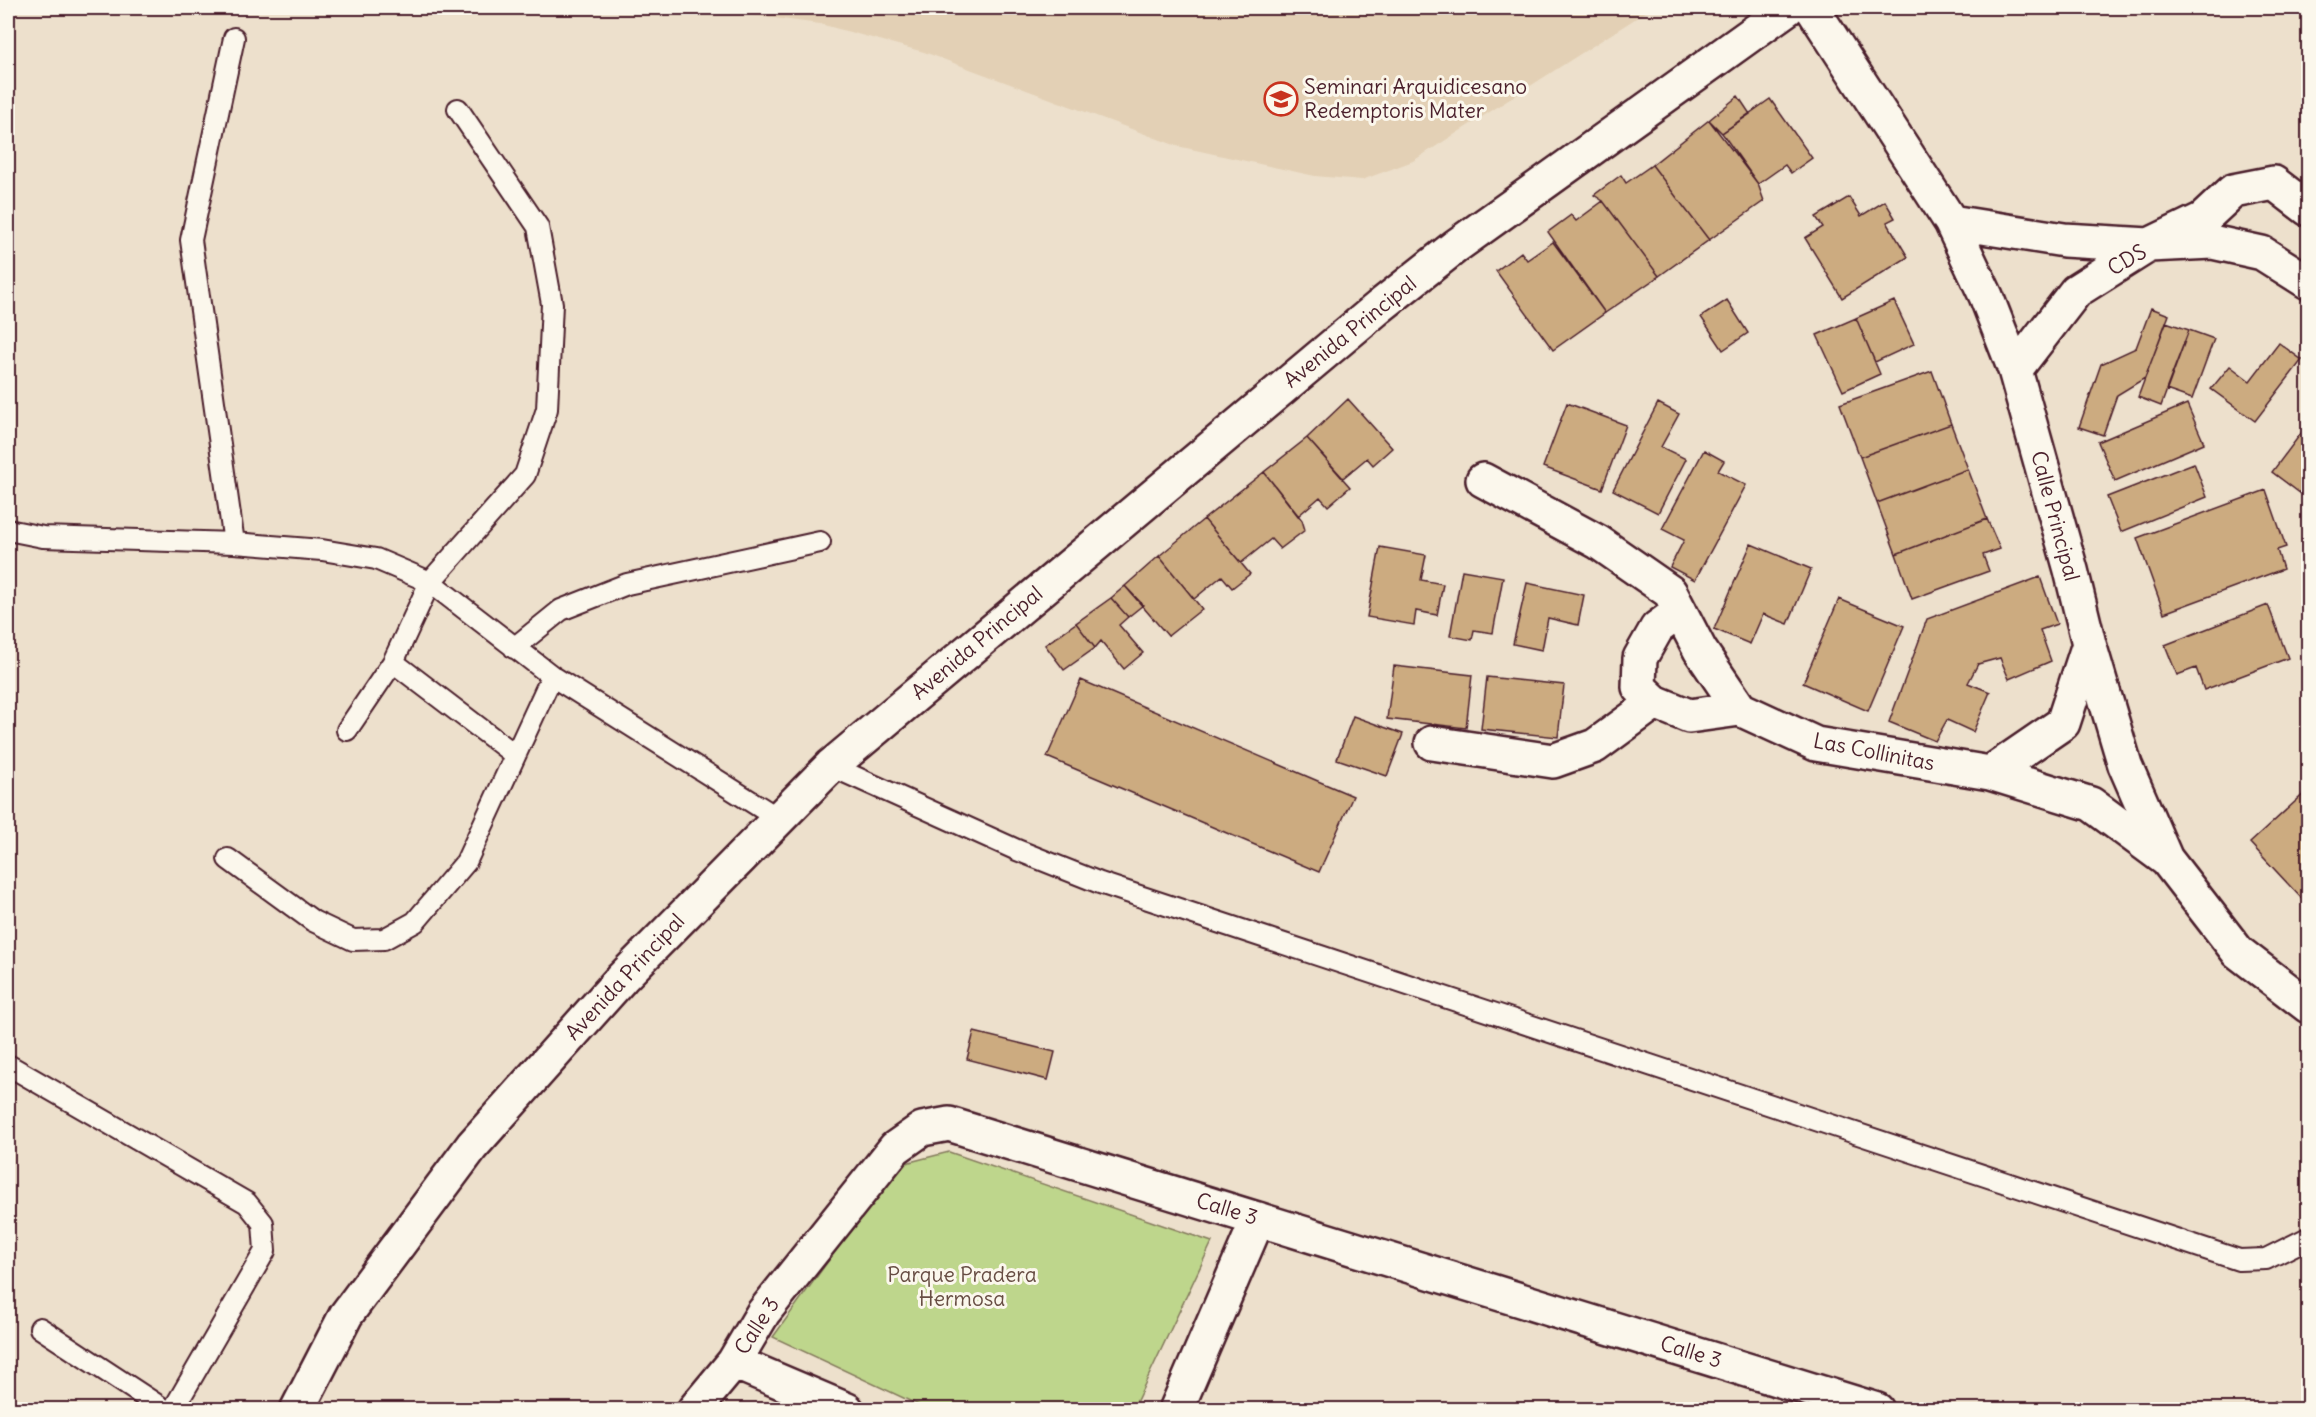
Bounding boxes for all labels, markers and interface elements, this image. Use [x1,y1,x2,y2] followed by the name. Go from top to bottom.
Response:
[1304,73,1527,124] place label: Seminari Arquidicesano Redemptoris Mater
[1263,81,1299,117] school or university icon: Seminari Arquidicesano Redemptoris Mater
[2103,238,2151,281] street label: CDS
[1278,270,1422,393] street label: Avenida Principal
[2025,448,2086,584] street label: Calle Principal
[906,580,1048,705] street label: Avenida Principal
[1811,727,1937,776] street label: Las Collinitas
[559,908,690,1046] street label: Avenida Principal
[1193,1186,1261,1231] street label: Calle 3
[887,1261,1037,1312] park label: Parque Pradera Hermosa
[728,1292,785,1360] street label: Calle 3
[1657,1329,1725,1374] street label: Calle 3

